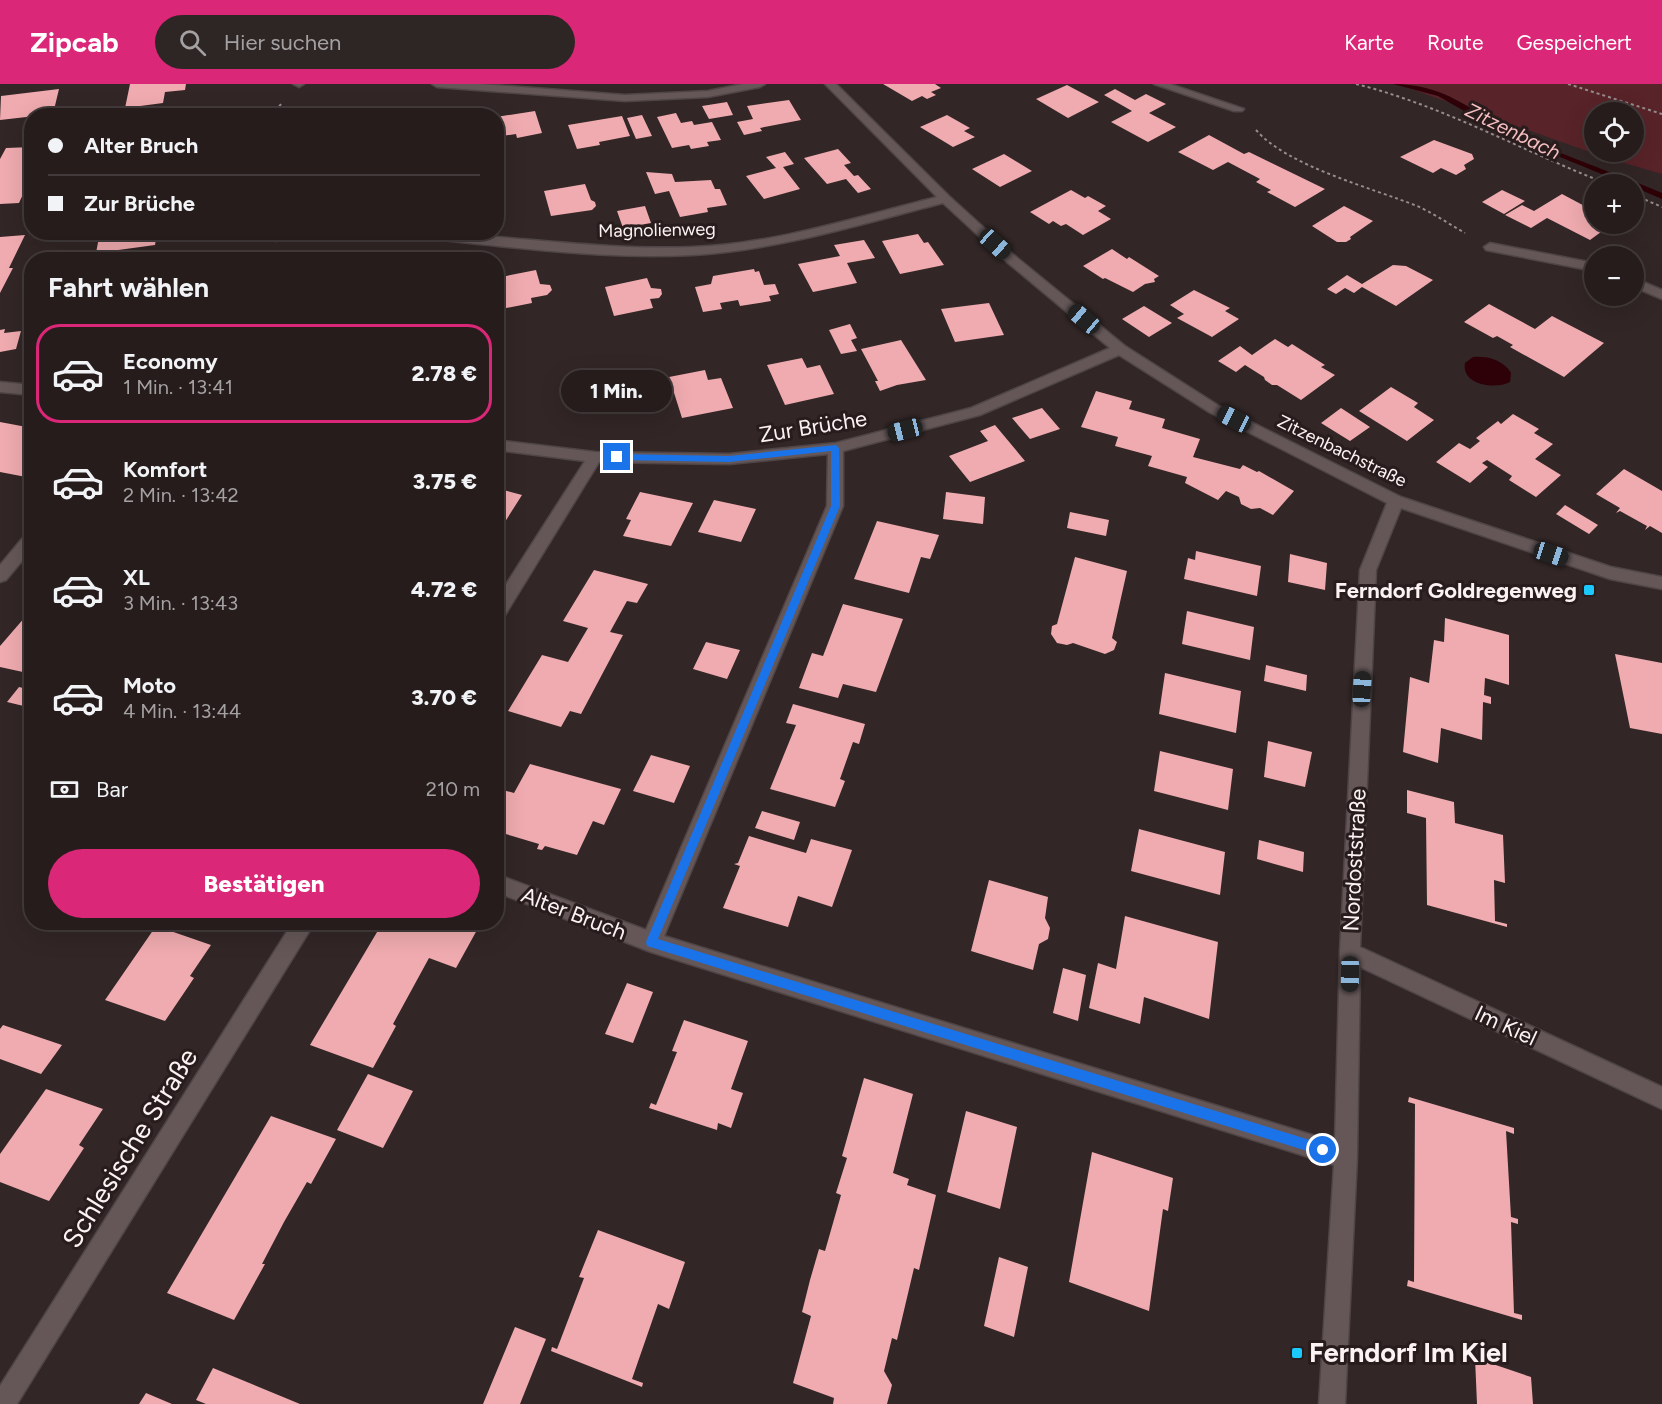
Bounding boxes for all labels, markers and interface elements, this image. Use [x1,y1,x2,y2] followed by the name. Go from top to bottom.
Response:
[155,15,575,69] search box
[30,25,119,59] text: Zipcab
[176,26,209,59] icon: search
[224,29,341,56] text: Hier suchen
[1344,30,1394,55] text: Karte
[1427,30,1483,55] text: Route
[1516,30,1632,55] text: Gespeichert
[1462,98,1564,164] water label: Zitzenbach
[1584,102,1644,306] map controls
[1584,102,1644,162] button: locate
[84,132,198,159] text: Alter Bruch
[1584,174,1644,234] button: +
[84,190,195,217] text: Zur Brüche
[598,218,716,242] street label: Magnolienweg
[976,225,1014,263] car
[1584,246,1644,306] button: −
[48,271,209,304] text: Fahrt wählen
[1064,301,1104,337] car
[51,347,105,401] icon: car
[123,348,218,375] text: Economy
[412,360,477,387] text: 2.78 €
[562,370,672,412] callout: 1 Min.
[123,375,233,399] text: 1 Min. · 13:41
[590,379,643,403] text: 1 Min.
[1214,403,1254,435] car
[757,405,869,448] street label: Zur Brüche
[1274,410,1410,492] street label: Zitzenbachstraße
[885,417,925,443] car
[603,443,630,470] route end
[51,455,105,509] icon: car
[123,456,207,483] text: Komfort
[413,468,477,495] text: 3.75 €
[123,483,239,507] text: 2 Min. · 13:42
[1531,540,1571,568] car
[51,563,105,617] icon: car
[123,564,150,591] text: XL
[411,576,477,603] text: 4.72 €
[1335,577,1577,604] place label: Ferndorf Goldregenweg
[1582,583,1596,597] marker: Ferndorf Goldregenweg
[123,591,238,615] text: 3 Min. · 13:43
[51,671,105,725] icon: car
[1352,671,1372,707] car
[123,672,176,699] text: Moto
[411,684,477,711] text: 3.70 €
[123,699,241,723] text: 4 Min. · 13:44
[48,773,81,806] icon: cash
[96,776,128,803] text: Bar
[426,777,480,801] text: 210 m
[1337,788,1372,932] street label: Nordoststraße
[48,849,480,918] button: Bestätigen
[518,881,630,946] street label: Alter Bruch
[1341,956,1359,992] car
[1470,999,1541,1052] street label: Im Kiel
[55,1042,204,1254] street label: Schlesische Straße
[1309,1136,1336,1163] route start
[1309,1336,1508,1369] place label: Ferndorf Im Kiel
[1290,1346,1304,1360] marker: Ferndorf Im Kiel

